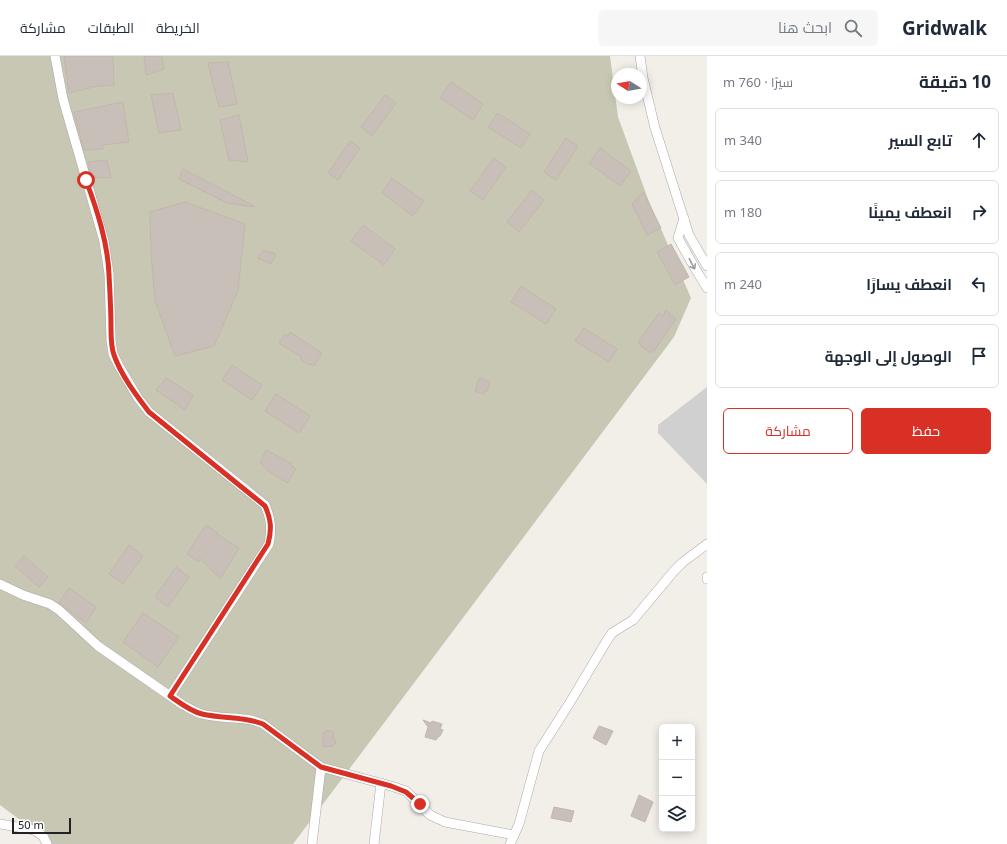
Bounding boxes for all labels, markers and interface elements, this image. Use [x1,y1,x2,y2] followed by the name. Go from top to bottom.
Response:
[598,10,878,46] search box
[902,15,987,41] text: Gridwalk
[778,17,832,37] text: ابحث هنا
[842,17,864,39] icon: search
[20,18,66,37] text: مشاركة
[88,18,134,37] text: الطبقات
[156,18,200,37] text: الخريطة
[611,68,647,104] north arrow
[919,70,991,93] text: 10 دقيقة
[723,73,793,91] text: سيرًا · 760 m
[968,129,990,151] icon: ahead
[888,130,952,150] text: تابع السير
[724,131,762,149] text: 340 m
[77,171,95,189] route start
[968,201,990,223] icon: right
[868,202,952,222] text: انعطف يمينًا
[724,203,762,221] text: 180 m
[689,257,696,269] one-way arrow
[968,273,990,295] icon: left
[866,274,952,294] text: انعطف يسارًا
[724,275,762,293] text: 240 m
[968,345,990,367] icon: arrive
[825,346,952,366] text: الوصول إلى الوجهة
[723,408,853,454] button: مشاركة
[861,408,991,454] button: حفظ
[659,724,695,832] map controls
[659,724,695,760] button: +
[659,760,695,796] button: −
[411,795,429,813] route end
[659,796,695,832] button: layers
[12,816,71,835] scale bar
[18,817,44,832] text: 50 m

